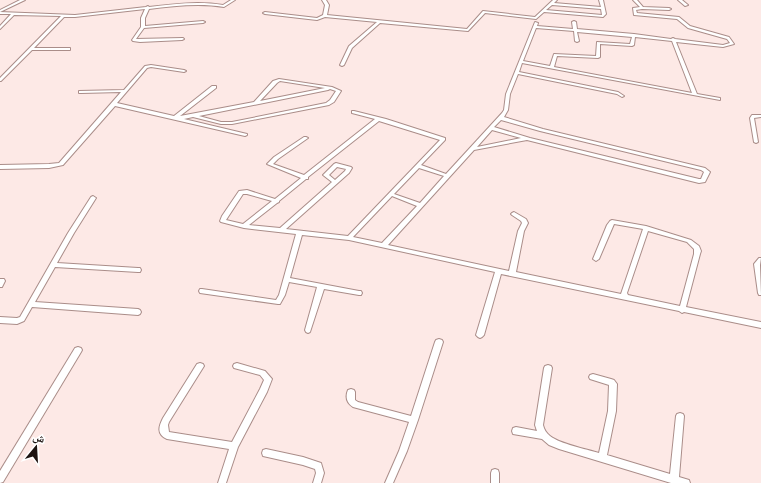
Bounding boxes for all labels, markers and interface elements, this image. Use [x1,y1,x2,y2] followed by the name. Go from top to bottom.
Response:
[16,427,56,467] north arrow
[31,428,47,448] text: ش

